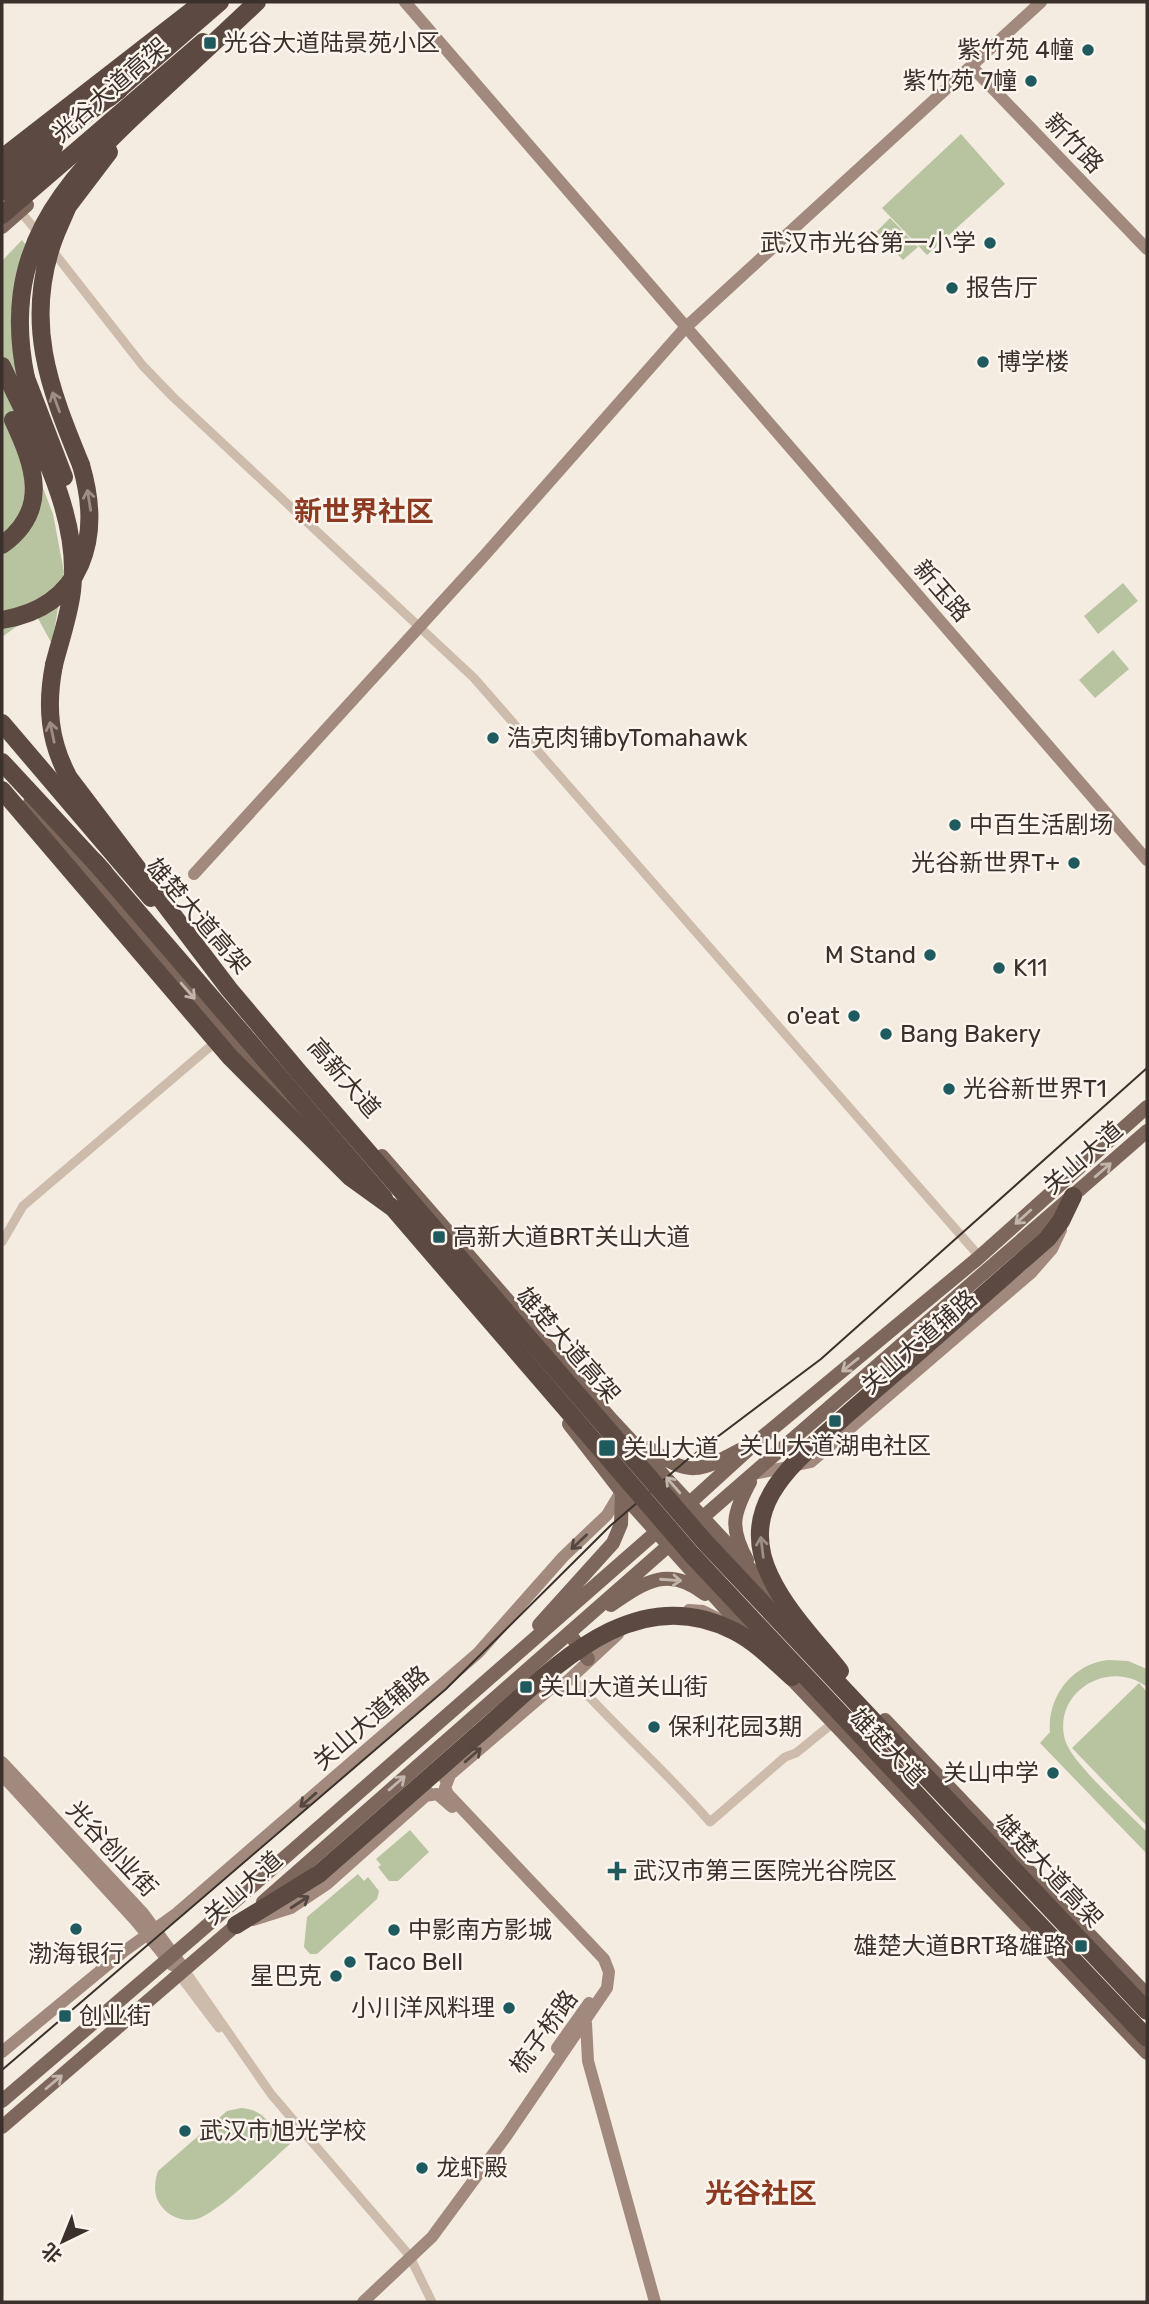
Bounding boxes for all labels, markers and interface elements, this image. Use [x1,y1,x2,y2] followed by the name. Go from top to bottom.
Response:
[224,29,440,57] place label: 光谷大道陆景苑小区
[46,32,174,148] street label: 光谷大道高架
[202,35,218,51] marker: 光谷大道陆景苑小区
[957,36,1074,64] place label: 紫竹苑 4幢
[1080,42,1096,58] marker: 紫竹苑 4幢
[903,67,1017,95] place label: 紫竹苑 7幢
[1023,73,1039,89] marker: 紫竹苑 7幢
[1039,107,1109,179] street label: 新竹路
[760,229,976,257] place label: 武汉市光谷第一小学
[982,235,998,251] marker: 武汉市光谷第一小学
[966,274,1038,302] place label: 报告厅
[944,280,960,296] marker: 报告厅
[997,348,1069,376] place label: 博学楼
[975,354,991,370] marker: 博学楼
[48,391,61,413] one-way arrow
[83,489,96,512] one-way arrow
[294,495,434,528] district label: 新世界社区
[908,555,976,627] street label: 新玉路
[45,721,59,744] one-way arrow
[507,724,748,752] place label: 浩克肉铺byTomahawk
[485,730,501,746] marker: 浩克肉铺byTomahawk
[969,811,1113,839] place label: 中百生活剧场
[947,817,963,833] marker: 中百生活剧场
[911,849,1060,877] place label: 光谷新世界T+
[140,852,256,980] street label: 雄楚大道高架
[1066,855,1082,871] marker: 光谷新世界T+
[825,941,916,969] place label: M Stand
[922,947,938,963] marker: M Stand
[1013,954,1048,982] place label: K11
[991,960,1007,976] marker: K11
[180,981,196,999] one-way arrow
[786,1002,840,1030] place label: o'eat
[846,1008,862,1024] marker: o'eat
[900,1020,1041,1048] place label: Bang Bakery
[878,1026,894,1042] marker: Bang Bakery
[302,1033,386,1123] street label: 高新大道
[963,1075,1107,1103] place label: 光谷新世界T1
[941,1081,957,1097] marker: 光谷新世界T1
[1038,1116,1128,1200] street label: 关山大道
[1094,1162,1112,1178] one-way arrow
[1014,1209,1032,1225] one-way arrow
[453,1223,690,1251] place label: 高新大道BRT关山大道
[431,1229,447,1245] marker: 高新大道BRT关山大道
[510,1281,626,1409] street label: 雄楚大道高架
[855,1284,983,1400] street label: 关山大道辅路
[842,1357,860,1373] one-way arrow
[827,1413,843,1429] marker: 关山大道湖电社区
[739,1432,931,1460] place label: 关山大道湖电社区
[623,1434,719,1462] place label: 关山大道
[597,1438,617,1458] marker: 关山大道
[665,1476,681,1494] one-way arrow
[571,1533,588,1550] one-way arrow
[755,1536,768,1559] one-way arrow
[659,1574,682,1587] one-way arrow
[307,1660,435,1776] street label: 关山大道辅路
[540,1673,708,1701] place label: 关山大道关山街
[518,1679,534,1695] marker: 关山大道关山街
[844,1703,930,1791] street label: 雄楚大道
[668,1713,802,1741] place label: 保利花园3期
[646,1719,662,1735] marker: 保利花园3期
[464,1747,482,1763] one-way arrow
[943,1759,1039,1787] place label: 关山中学
[1045,1765,1061,1781] marker: 关山中学
[388,1775,406,1791] one-way arrow
[299,1792,317,1808] one-way arrow
[61,1796,163,1902] street label: 光谷创业街
[990,1809,1108,1933] street label: 雄楚大道高架
[198,1845,288,1931] street label: 关山大道
[633,1857,897,1885] place label: 武汉市第三医院光谷院区
[607,1861,627,1881] marker: 武汉市第三医院光谷院区
[290,1895,309,1910] one-way arrow
[408,1916,552,1944] place label: 中影南方影城
[68,1921,84,1937] marker: 渤海银行
[386,1922,402,1938] marker: 中影南方影城
[854,1932,1067,1960] place label: 雄楚大道BRT珞雄路
[1073,1938,1089,1954] marker: 雄楚大道BRT珞雄路
[28,1940,124,1968] place label: 渤海银行
[364,1948,463,1976] place label: Taco Bell
[342,1954,358,1970] marker: Taco Bell
[250,1962,322,1990] place label: 星巴克
[328,1968,344,1984] marker: 星巴克
[504,1985,584,2079] street label: 梳子桥路
[351,1994,495,2022] place label: 小川洋风料理
[501,2000,517,2016] marker: 小川洋风料理
[79,2002,151,2030] place label: 创业街
[57,2008,73,2024] marker: 创业街
[44,2074,62,2090] one-way arrow
[199,2117,367,2145] place label: 武汉市旭光学校
[177,2123,193,2139] marker: 武汉市旭光学校
[436,2154,508,2182] place label: 龙虾殿
[414,2160,430,2176] marker: 龙虾殿
[705,2177,817,2210] district label: 光谷社区
[28,2206,98,2276] north arrow
[37,2238,67,2268] text: 北

